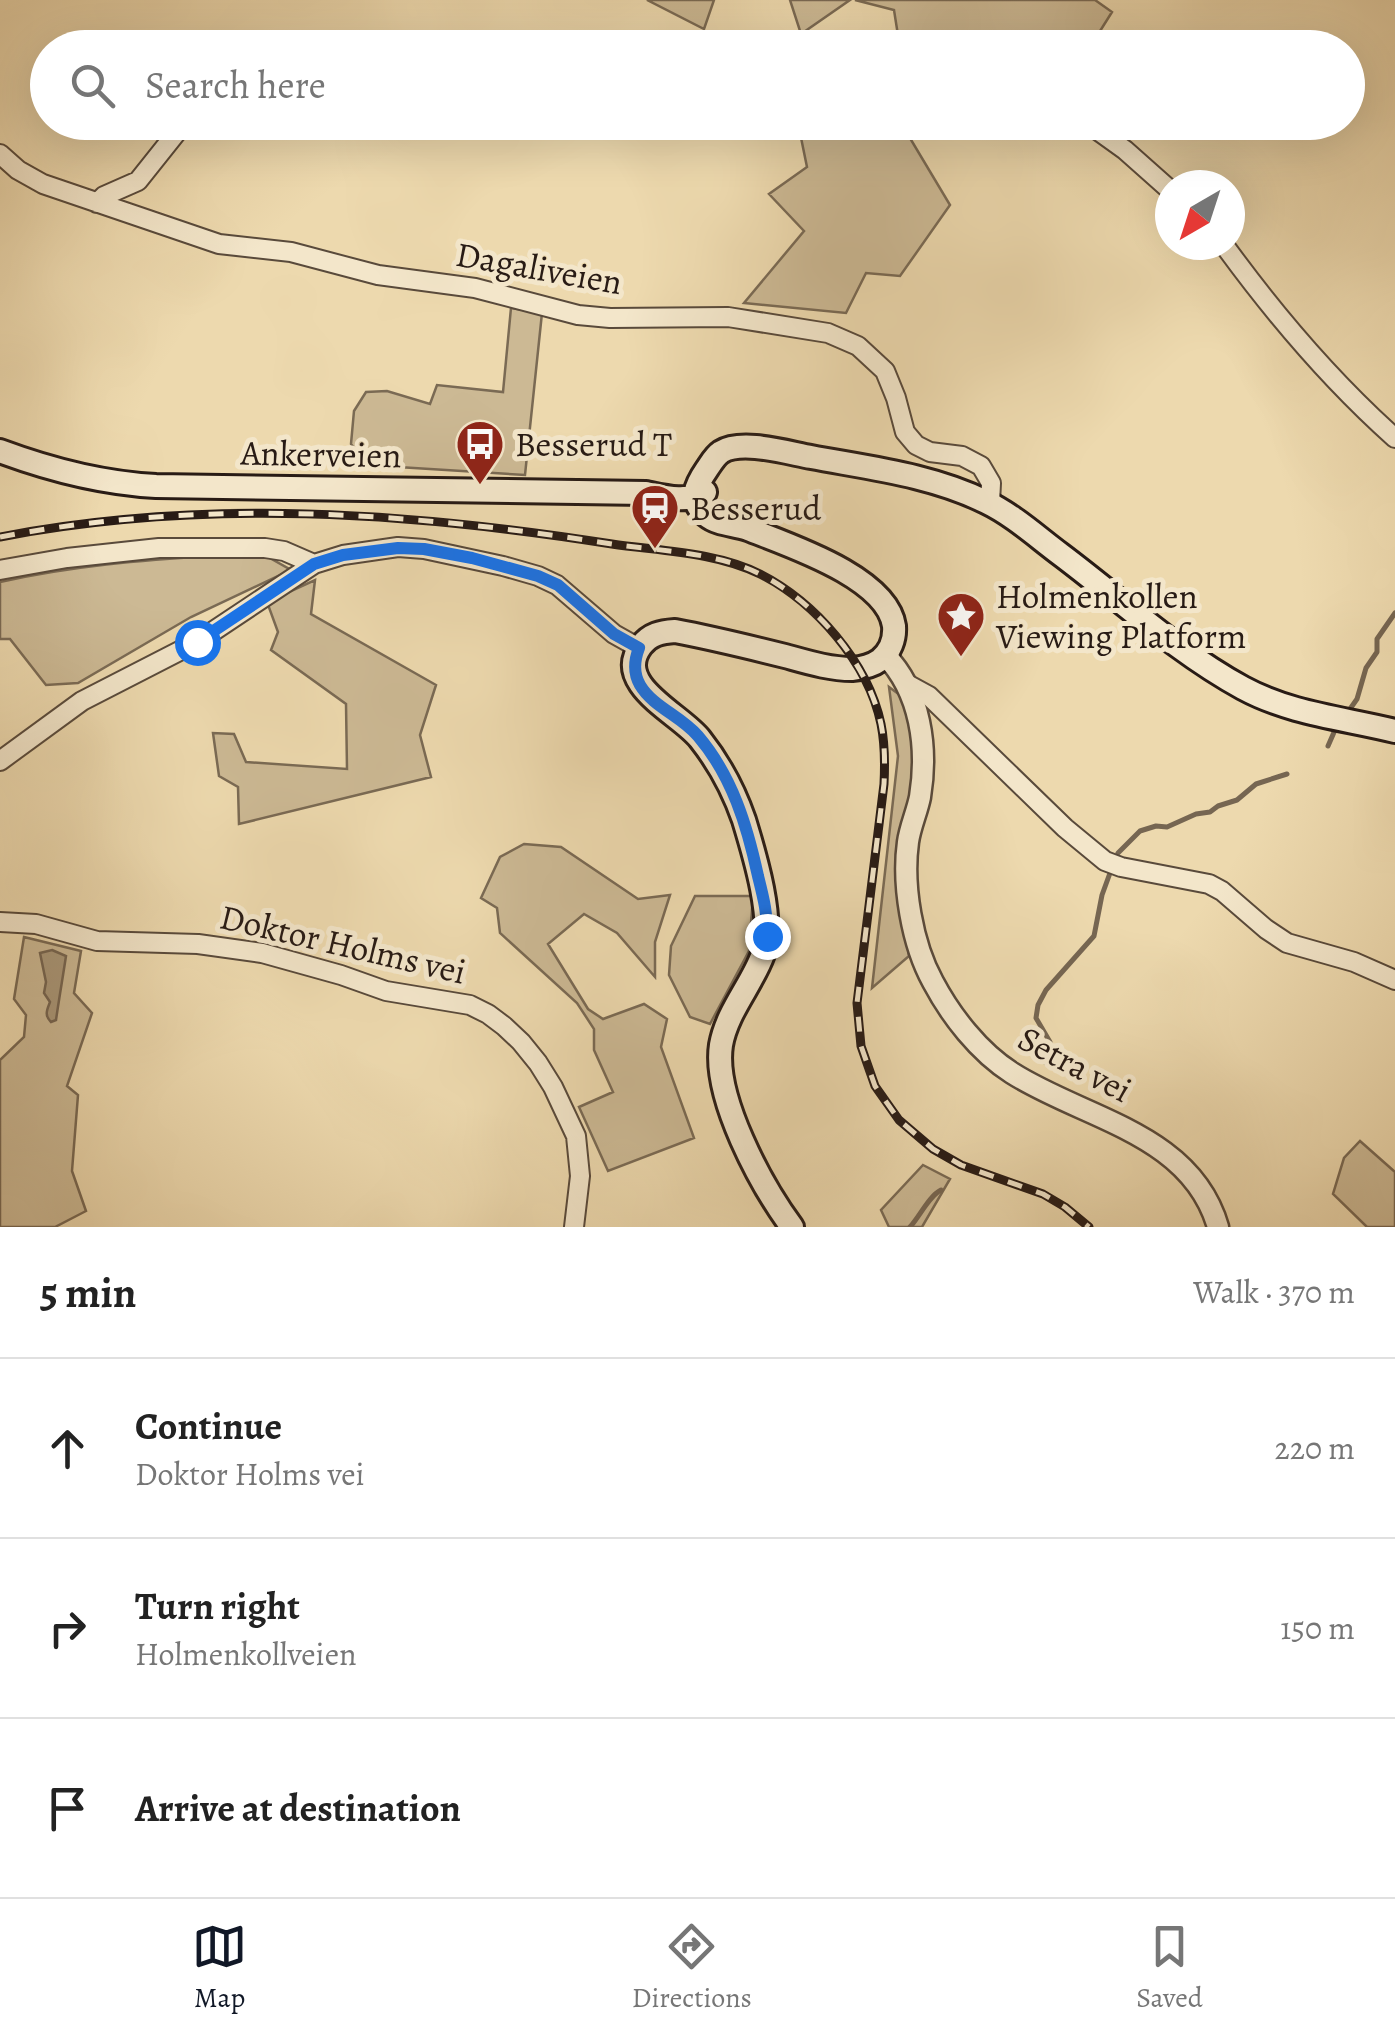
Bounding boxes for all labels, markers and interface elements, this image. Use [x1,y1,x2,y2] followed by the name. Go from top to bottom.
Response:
[30,30,1365,140] search box
[65,58,120,113] icon: search
[145,59,326,111] text: Search here
[1155,170,1245,260] north arrow
[452,230,626,306] street label: Dagaliveien
[454,418,506,486] bus stop icon: Besserud T
[515,420,672,468] place label: Besserud T
[239,429,402,479] street label: Ankerveien
[629,482,681,550] station icon: Besserud
[690,484,821,532] place label: Besserud
[995,572,1246,660] place label: Holmenkollen Viewing Platform
[935,590,987,658] place icon: Holmenkollen Viewing Platform
[175,620,221,666] route start
[215,892,471,996] street label: Doktor Holms vei
[745,914,791,960] route end
[1010,1014,1140,1114] street label: Setra vei
[40,1264,136,1321] text: 5 min
[1193,1270,1355,1314] text: Walk · 370 m
[135,1400,282,1452] text: Continue
[40,1421,95,1476] icon: ahead
[1275,1426,1355,1470] text: 220 m
[135,1452,365,1496] text: Doktor Holms vei
[135,1580,300,1632] text: Turn right
[40,1601,95,1656] icon: right
[1280,1606,1355,1650] text: 150 m
[135,1632,357,1676] text: Holmenkollveien
[40,1781,95,1836] icon: arrive
[135,1782,461,1834] text: Arrive at destination
[192,1919,247,2017] tab: Map
[632,1919,752,2017] tab: Directions
[1136,1919,1203,2017] tab: Saved

